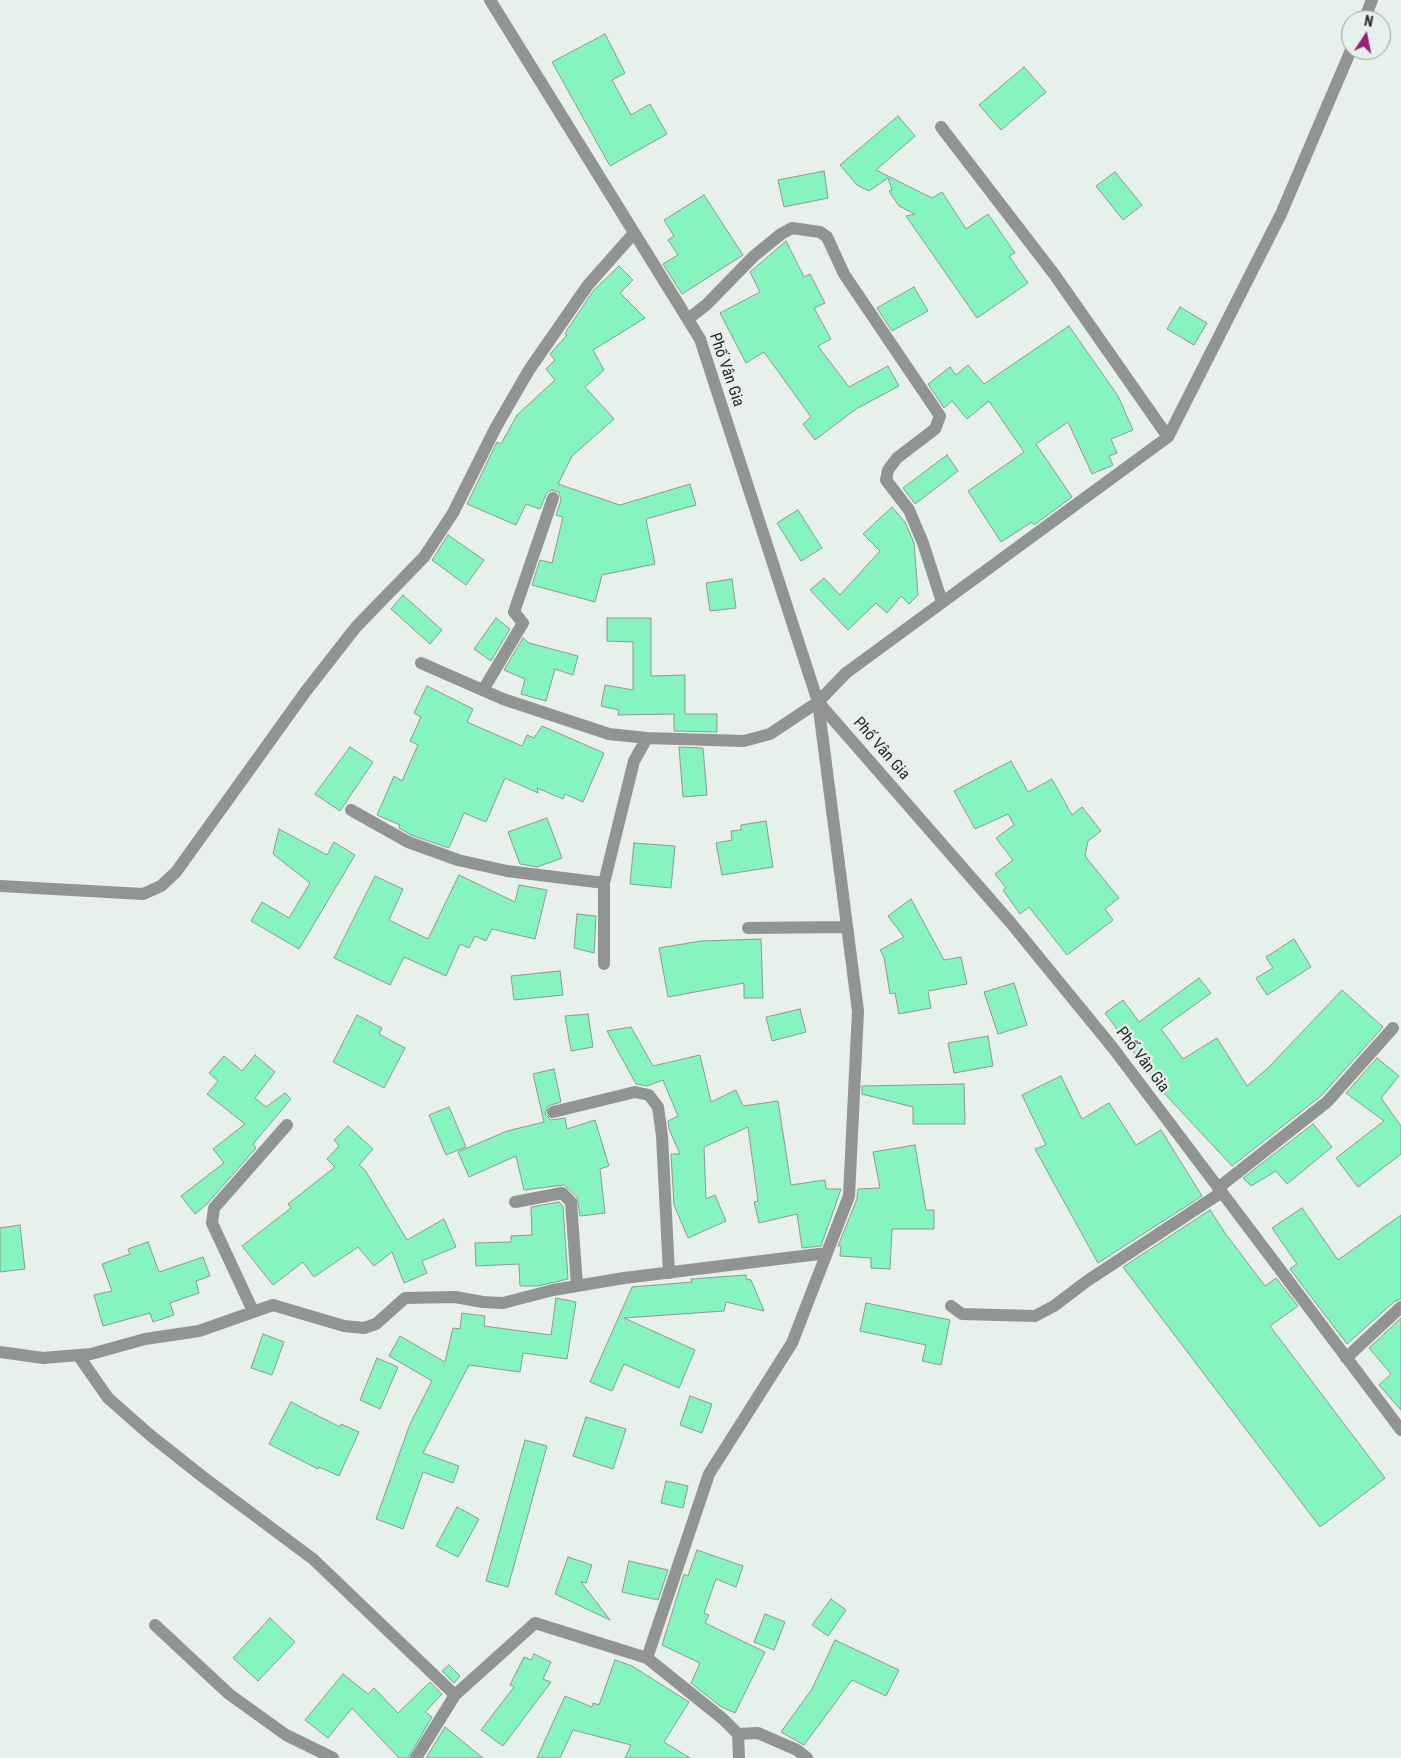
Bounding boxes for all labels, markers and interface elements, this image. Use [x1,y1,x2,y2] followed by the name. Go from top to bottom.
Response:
[1341,10,1391,60] north arrow
[1363,13,1374,30] text: N
[704,331,748,409] street label: Phố Vân Gia
[849,714,913,784] street label: Phố Vân Gia
[1111,1024,1173,1096] street label: Phố Vân Gia

